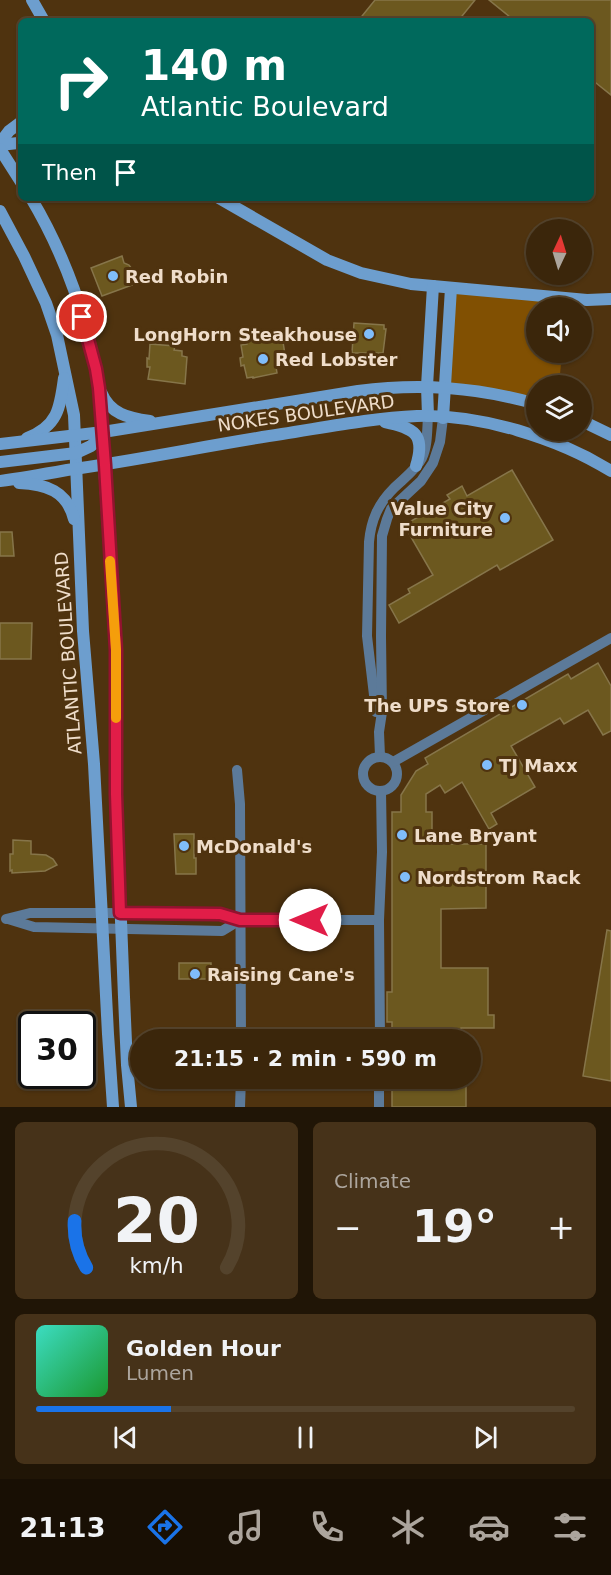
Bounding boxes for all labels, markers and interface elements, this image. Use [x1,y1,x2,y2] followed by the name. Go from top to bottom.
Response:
[141,41,287,90] text: 140 m
[42,42,120,120] icon: right
[141,91,389,122] text: Atlantic Boulevard
[109,156,142,189] icon: arrive
[42,160,97,185] text: Then
[526,219,592,285] north arrow
[526,219,592,441] map controls
[125,266,228,287] place label: Red Robin
[106,269,120,283] marker: Red Robin
[56,291,107,342] pin
[526,297,592,363] button: sound
[65,300,98,333] icon: arrive
[133,324,357,345] place label: LongHorn Steakhouse
[362,327,376,341] marker: LongHorn Steakhouse
[275,349,397,370] place label: Red Lobster
[256,352,270,366] marker: Red Lobster
[526,375,592,441] button: layers
[216,390,396,436] street label: NOKES BOULEVARD
[391,498,493,540] place label: Value City Furniture
[498,511,512,525] marker: Value City Furniture
[50,551,86,755] street label: ATLANTIC BOULEVARD
[364,695,510,716] place label: The UPS Store
[515,698,529,712] marker: The UPS Store
[499,755,578,776] place label: TJ Maxx
[480,758,494,772] marker: TJ Maxx
[414,825,537,846] place label: Lane Bryant
[395,828,409,842] marker: Lane Bryant
[196,836,312,857] place label: McDonald's
[177,839,191,853] marker: McDonald's
[417,867,581,888] place label: Nordstrom Rack
[398,870,412,884] marker: Nordstrom Rack
[278,888,342,952] position arrow
[207,964,355,985] place label: Raising Cane's
[188,967,202,981] marker: Raising Cane's
[18,1011,96,1089] speed limit sign: 30
[174,1046,437,1071] text: 21:15 · 2 min · 590 m
[334,1169,411,1193] text: Climate
[113,1184,200,1257] text: 20
[412,1200,497,1253] text: 19°
[334,1208,362,1247] text: −
[547,1208,575,1247] text: +
[129,1253,184,1278] text: km/h
[126,1336,281,1361] text: Golden Hour
[126,1361,194,1385] text: Lumen
[109,1421,142,1454] icon: previous
[289,1421,322,1454] icon: pause
[469,1421,502,1454] icon: next
[144,1506,186,1548] icon: directions
[225,1506,267,1548] icon: music
[306,1506,348,1548] icon: phone
[387,1506,429,1548] icon: climate
[468,1506,510,1548] icon: car
[549,1506,591,1548] icon: filters
[20,1512,105,1543] text: 21:13

